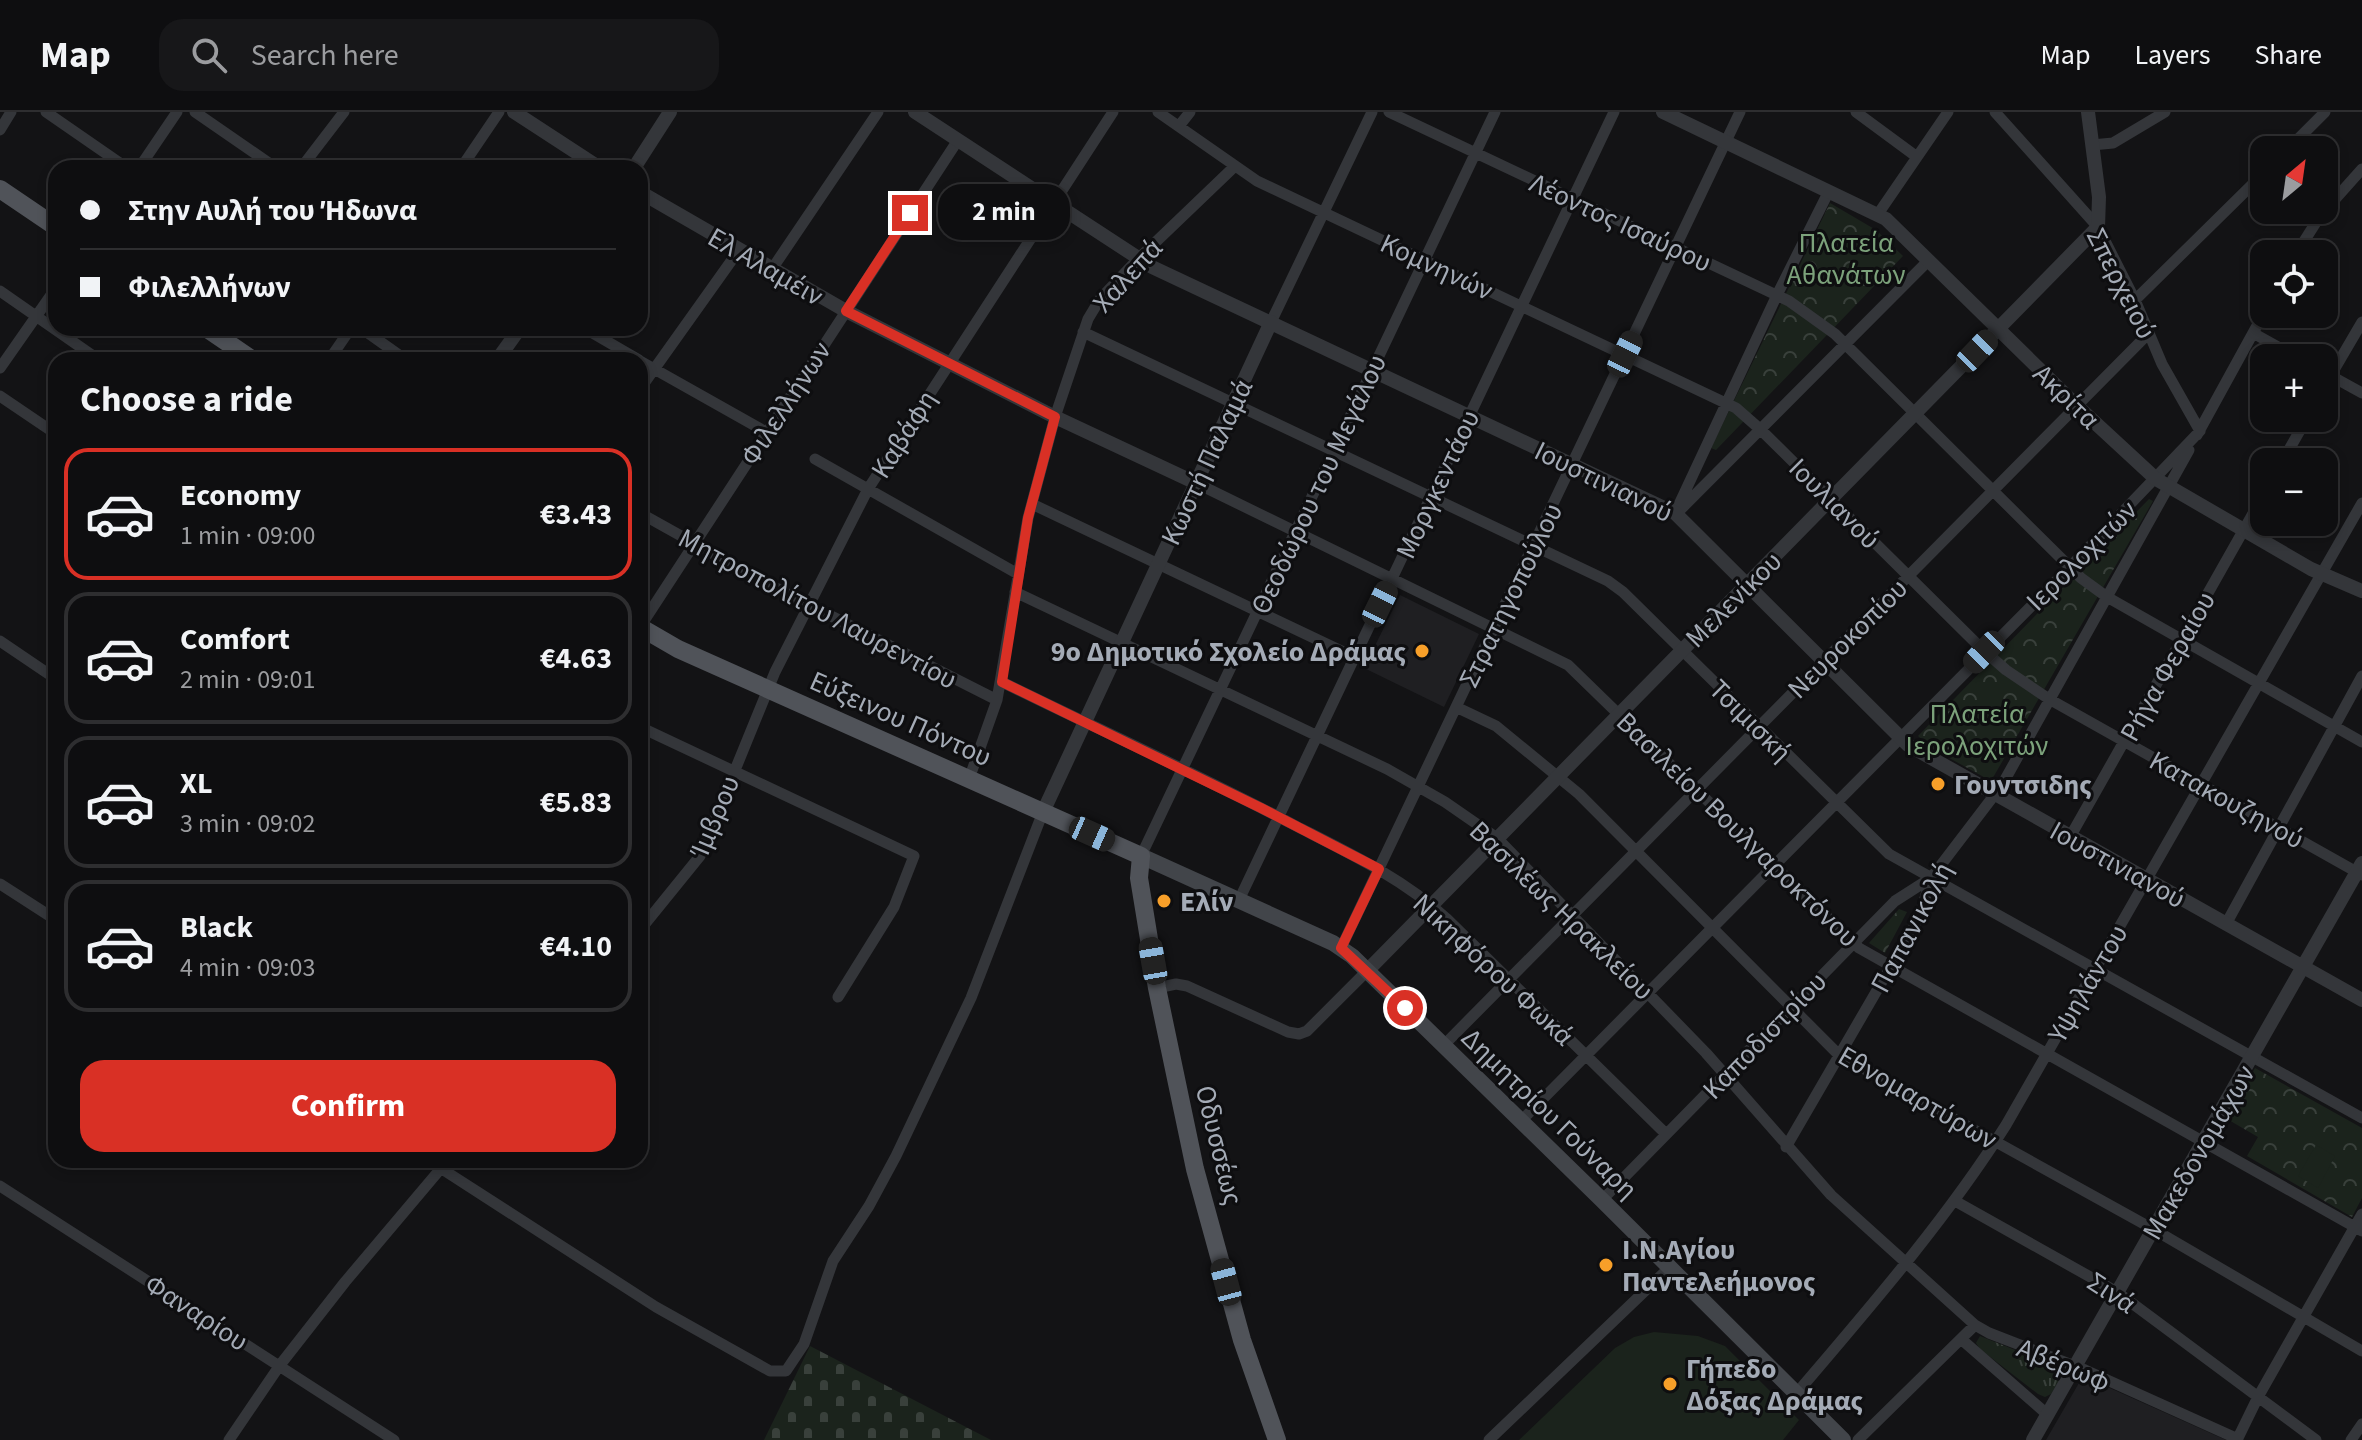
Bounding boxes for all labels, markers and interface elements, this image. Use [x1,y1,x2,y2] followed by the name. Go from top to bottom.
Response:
[159,19,719,91] search box
[40,28,111,82] text: Map
[187,33,231,77] icon: search
[251,34,399,77] text: Search here
[2040,35,2090,75] text: Map
[2134,35,2210,75] text: Layers
[2254,35,2322,75] text: Share
[2250,136,2338,224] north arrow
[2250,136,2338,536] map controls
[1523,163,1718,283] street label: Λέοντος Ισαύρου
[938,185,1070,241] callout: 2 min
[128,189,417,232] text: Στην Αυλή του Ήδωνα
[972,193,1036,230] text: 2 min
[892,195,928,231] route end
[700,218,831,316] street label: Ελ Αλαμέιν
[2076,221,2166,346] street label: Σπερχειού
[1374,223,1500,310] street label: Κομνηνών
[1787,223,1905,295] park label: Πλατεία Αθανάτων
[1083,229,1172,322] street label: Χαλεπά
[2250,240,2338,328] button: locate
[128,266,291,309] text: Φιλελλήνων
[1952,325,2002,377] car
[1604,327,1646,381] car
[731,334,841,473] street label: Φιλελλήνων
[2250,344,2338,432] button: +
[1241,348,1397,621] street label: Θεοδώρου του Μεγάλου
[2024,355,2109,439] street label: Ακρίτα
[1151,373,1263,552] street label: Κωστή Παλαμά
[80,374,293,425] text: Choose a ride
[861,383,947,486] street label: Καβάφη
[1386,403,1490,566] street label: Μοργκεντάου
[1528,431,1680,533] street label: Ιουστινιανού
[2250,448,2338,536] button: −
[1780,449,1889,558] street label: Ιουλιανού
[180,474,301,517] text: Economy
[84,478,156,550] icon: car
[2017,491,2146,620] street label: Ιερολοχιτών
[540,493,612,536] text: €3.43
[1449,497,1573,694] street label: Στρατηγοπούλου
[180,517,315,554] text: 1 min · 09:00
[671,518,964,699] street label: Μητροπολίτου Λαυρεντίου
[1676,542,1791,657] street label: Μελενίκου
[1778,569,1917,708] street label: Νευροκοπίου
[1359,577,1401,631] car
[2110,584,2226,749] street label: Ρήγα Φεραίου
[180,618,290,661] text: Comfort
[84,622,156,694] icon: car
[1959,626,2009,678] car
[1051,632,1407,672] place label: 9ο Δημοτικό Σχολείο Δράμας
[540,637,612,680] text: €4.63
[1413,642,1431,660] marker: 9ο Δημοτικό Σχολείο Δράμας
[180,661,315,698] text: 2 min · 09:01
[803,661,998,777] street label: Εύξεινου Πόντου
[1700,670,1801,771] street label: Τσιμισκή
[1906,694,2048,766] park label: Πλατεία Ιερολοχιτών
[1607,703,1868,956] street label: Βασιλείου Βουλγαροκτόνου
[2142,741,2311,859] street label: Κατακουζηνού
[180,762,213,805] text: XL
[1954,765,2092,805] place label: Γουντσιδης
[84,766,156,838] icon: car
[679,769,750,865] street label: Ίμβρου
[1929,775,1947,793] marker: Γουντσιδης
[540,781,612,824] text: €5.83
[180,805,315,842] text: 3 min · 09:02
[2042,811,2193,919] street label: Ιουστινιανού
[1460,812,1663,1010] street label: Βασιλέως Ηρακλείου
[1065,813,1119,855] car
[1861,855,1963,1000] street label: Παπανικολή
[1180,882,1234,922] place label: Ελίν
[1404,884,1583,1055] street label: Νικηφόρου Φωκά
[1155,892,1173,910] marker: Ελίν
[180,906,253,949] text: Black
[84,910,156,982] icon: car
[2037,917,2138,1051] street label: Υψηλάντου
[540,925,612,968] text: €4.10
[1137,935,1169,987] car
[180,949,315,986] text: 4 min · 09:03
[1693,963,1836,1109] street label: Καποδιστρίου
[1387,990,1423,1026] route start
[1452,1019,1646,1209] street label: Δημητρίου Γούναρη
[1831,1036,2004,1160] street label: Εθνομαρτύρων
[2133,1058,2265,1247] street label: Μακεδονομάχων
[80,1060,616,1152] button: Confirm
[1185,1081,1253,1209] street label: Οδυσσέως
[1622,1230,1816,1302] place label: Ι.Ν.Αγίου Παντελεήμονος
[1208,1256,1244,1308] car
[1597,1256,1615,1274] marker: Ι.Ν.Αγίου Παντελεήμονος
[2079,1262,2144,1324] street label: Σινά
[137,1264,256,1361] street label: Φαναρίου
[2011,1328,2116,1402] street label: Αβέρωφ
[1686,1349,1864,1421] place label: Γήπεδο Δόξας Δράμας
[1661,1375,1679,1393] marker: Γήπεδο Δόξας Δράμας

